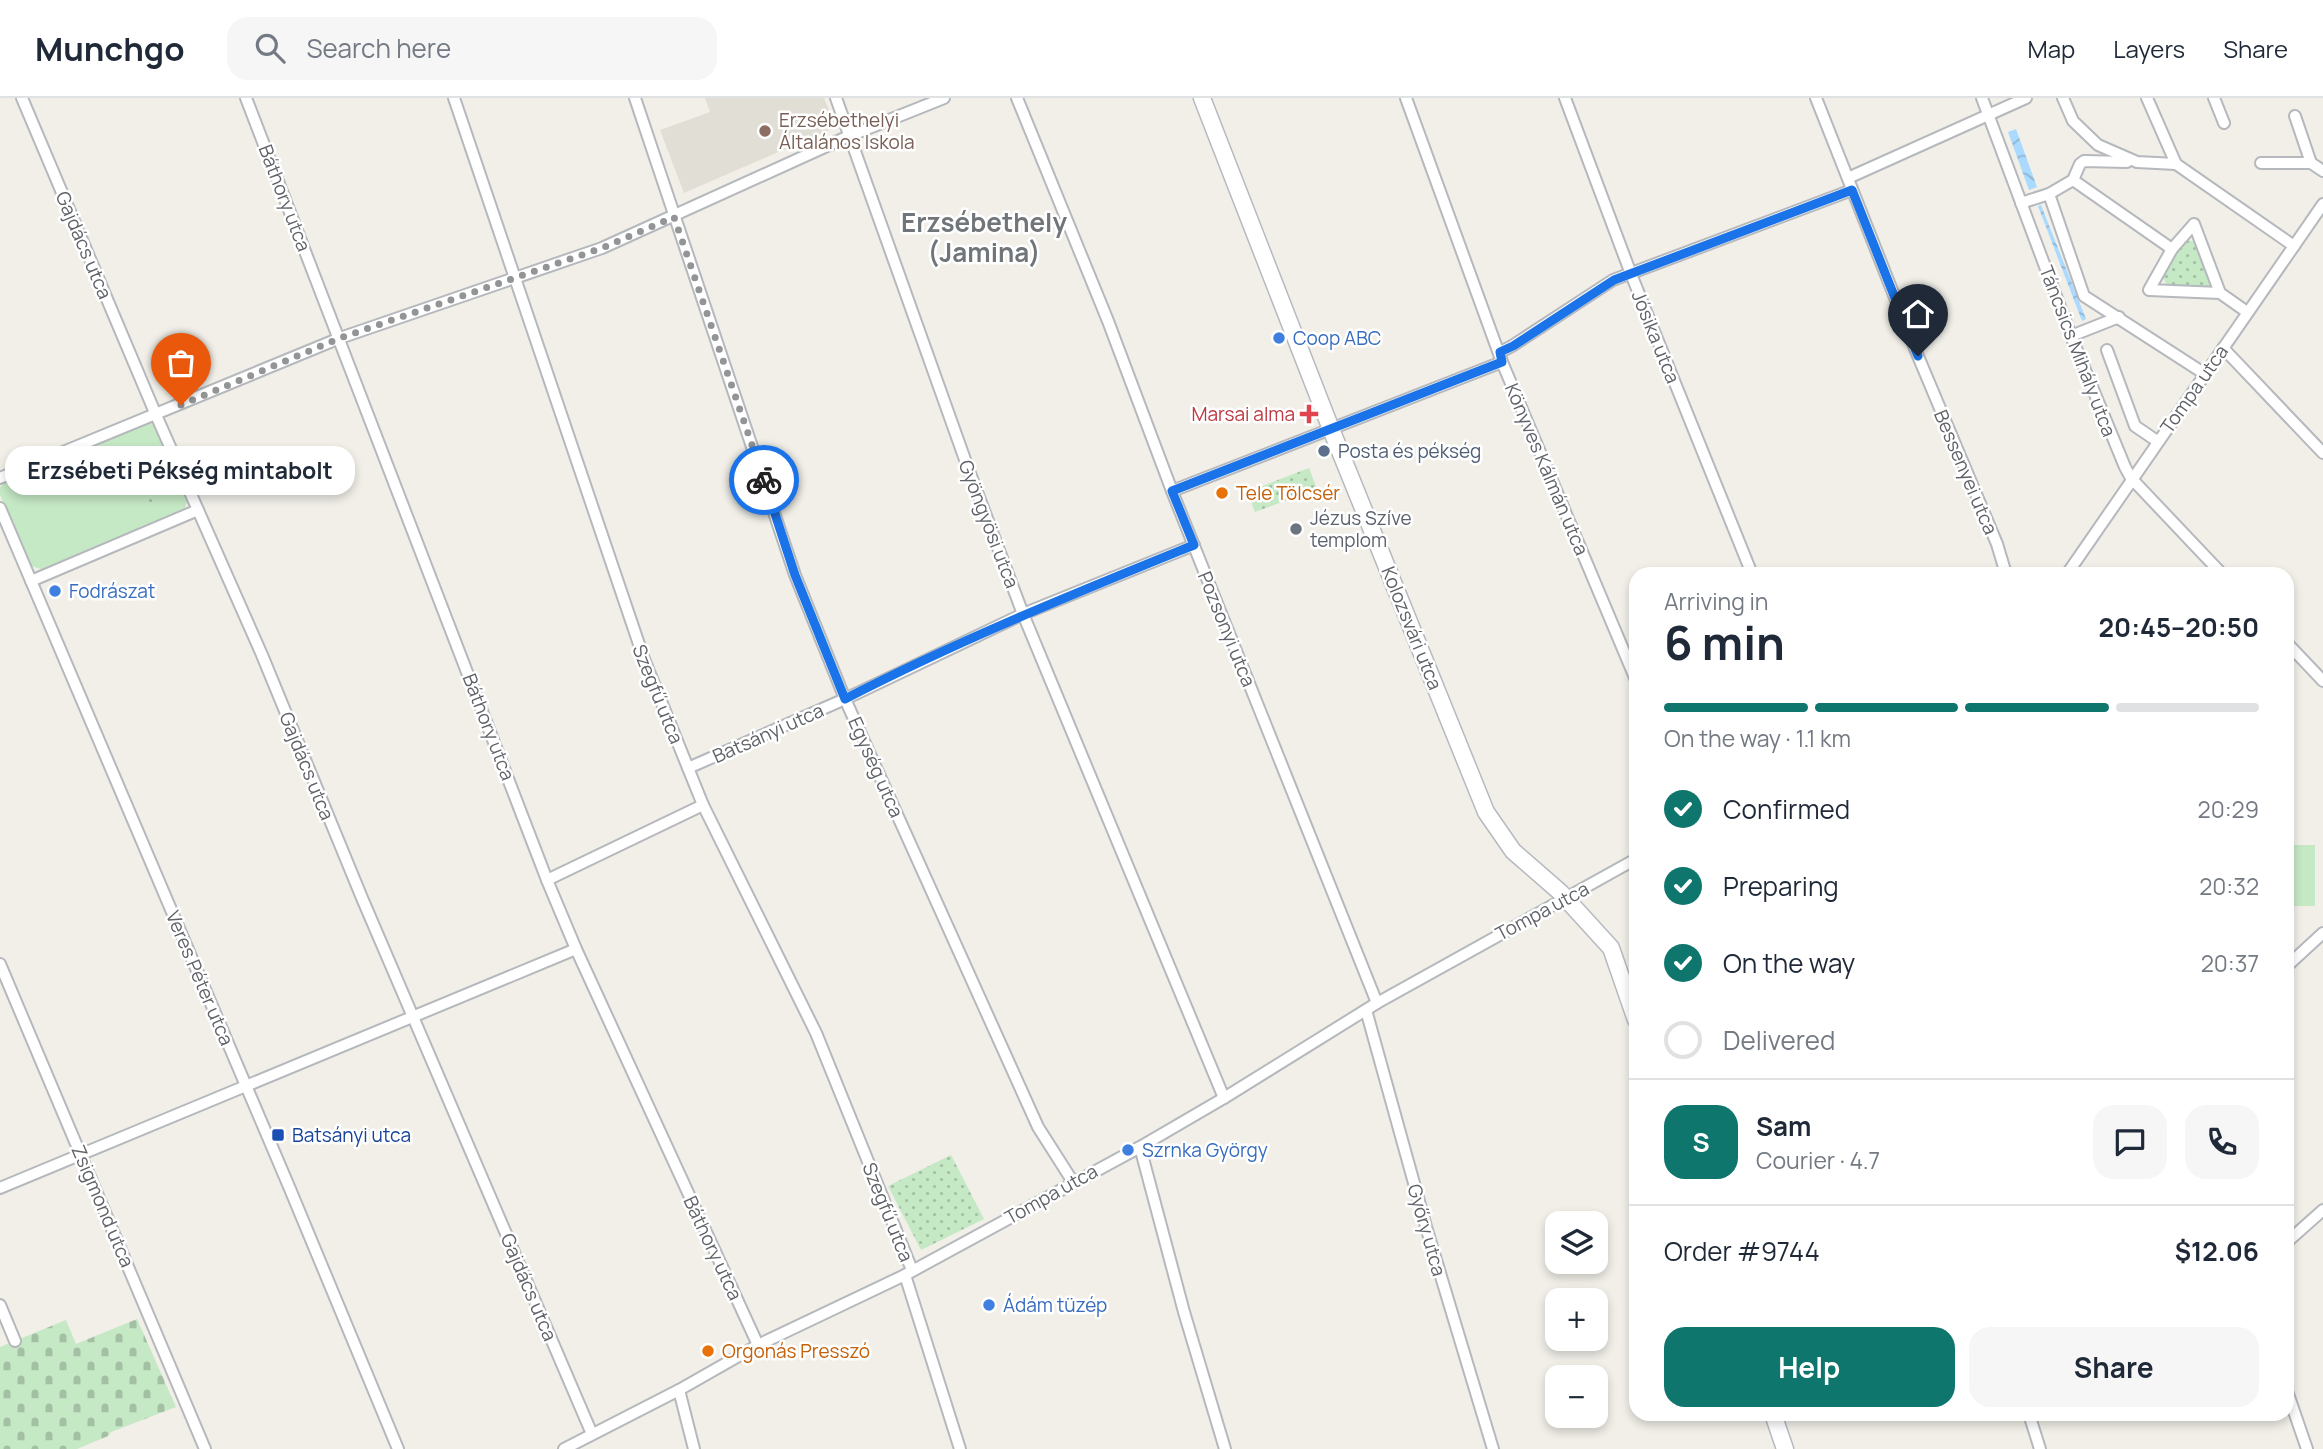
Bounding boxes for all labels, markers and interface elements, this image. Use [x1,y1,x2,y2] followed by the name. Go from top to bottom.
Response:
[227,17,717,80] search box
[35,26,185,71] text: Munchgo
[251,29,289,67] icon: search
[307,30,451,66] text: Search here
[2028,32,2075,65] text: Map
[2113,32,2185,65] text: Layers
[2223,32,2288,65] text: Share
[779,107,915,155] place label: Erzsébethelyi Általános Iskola
[757,123,773,139] marker: Erzsébethelyi Általános Iskola
[253,141,317,255] street label: Báthory utca
[50,187,118,303] street label: Gajdács utca
[901,204,1067,270] district label: Erzsébethely (Jamina)
[2033,262,2123,440] street label: Táncsics Mihály utca
[1888,284,1948,356] pin
[1626,287,1686,387] street label: Jósika utca
[1899,295,1937,333] icon: home
[1293,325,1381,351] place label: Coop ABC
[1271,330,1287,346] marker: Coop ABC
[151,333,211,405] pin
[2154,340,2234,438] street label: Tompa utca
[162,344,200,382] icon: bag
[1499,379,1595,559] street label: Könyves Kálmán utca
[1192,401,1295,427] place label: Marsai alma
[1301,406,1317,422] marker: Marsai alma
[1928,406,2004,538] street label: Bessenyei utca
[1338,438,1481,464] place label: Posta és pékség
[1316,443,1332,459] marker: Posta és pékség
[729,445,799,515] courier
[6,447,356,496] callout: Erzsébeti Pékség mintabolt
[27,454,333,486] text: Erzsébeti Pékség mintabolt
[953,456,1025,592] street label: Gyöngyösi utca
[745,461,783,499] icon: bike
[1236,480,1340,506] place label: Tele Tölcsér
[1214,485,1230,501] marker: Tele Tölcsér
[1310,505,1412,553] place label: Jézus Szíve templom
[1288,521,1304,537] marker: Jézus Szíve templom
[1375,562,1449,694] street label: Kolozsvári utca
[1192,567,1262,691] street label: Pozsonyi utca
[69,578,155,604] place label: Fodrászat
[47,583,63,599] marker: Fodrászat
[1664,585,1769,617] text: Arriving in
[2099,609,2259,645] text: 20:45–20:50
[1664,611,1785,674] text: 6 min
[626,641,690,747] street label: Szegfű utca
[457,670,521,784] street label: Báthory utca
[708,697,828,769] street label: Batsányi utca
[274,708,340,824] street label: Gajdács utca
[842,712,910,822] street label: Egység utca
[1664,722,1851,754] text: On the way · 1.1 km
[1664,790,1702,828] icon: check
[1723,791,1850,827] text: Confirmed
[2198,793,2259,825] text: 20:29
[1664,867,1702,905] icon: check
[1723,868,1839,904] text: Preparing
[2199,870,2259,902] text: 20:32
[1491,876,1593,946] street label: Tompa utca
[160,907,240,1049] street label: Veres Péter utca
[1664,944,1702,982] icon: check
[1723,945,1855,981] text: On the way
[2201,947,2259,979] text: 20:37
[1723,1022,1835,1058] text: Delivered
[2093,1105,2167,1179] button: chat
[2185,1105,2259,1179] button: phone
[1756,1108,1811,1144] text: Sam
[292,1122,411,1148] place label: Batsányi utca
[1692,1124,1710,1160] text: S
[270,1127,286,1143] marker: Batsányi utca
[1142,1137,1268,1163] place label: Szrnka György
[66,1141,140,1271] street label: Zsigmond utca
[1120,1142,1136,1158] marker: Szrnka György
[1756,1144,1880,1176] text: Courier · 4.7
[1000,1158,1102,1230] street label: Tompa utca
[856,1159,920,1265] street label: Szegfű utca
[1401,1181,1453,1279] street label: Győry utca
[677,1192,749,1304] street label: Báthory utca
[1545,1211,1608,1428] map controls
[1545,1211,1608,1274] button: layers
[495,1229,563,1345] street label: Gajdács utca
[1664,1233,1820,1269] text: Order #9744
[2175,1233,2259,1269] text: $12.06
[1545,1288,1608,1351] button: +
[1003,1292,1107,1318] place label: Ádám tüzép
[981,1297,997,1313] marker: Ádám tüzép
[1664,1327,1955,1407] button: Help
[1969,1327,2259,1407] button: Share
[722,1338,870,1364] place label: Orgonás Presszó
[700,1343,716,1359] marker: Orgonás Presszó
[1545,1365,1608,1428] button: −

